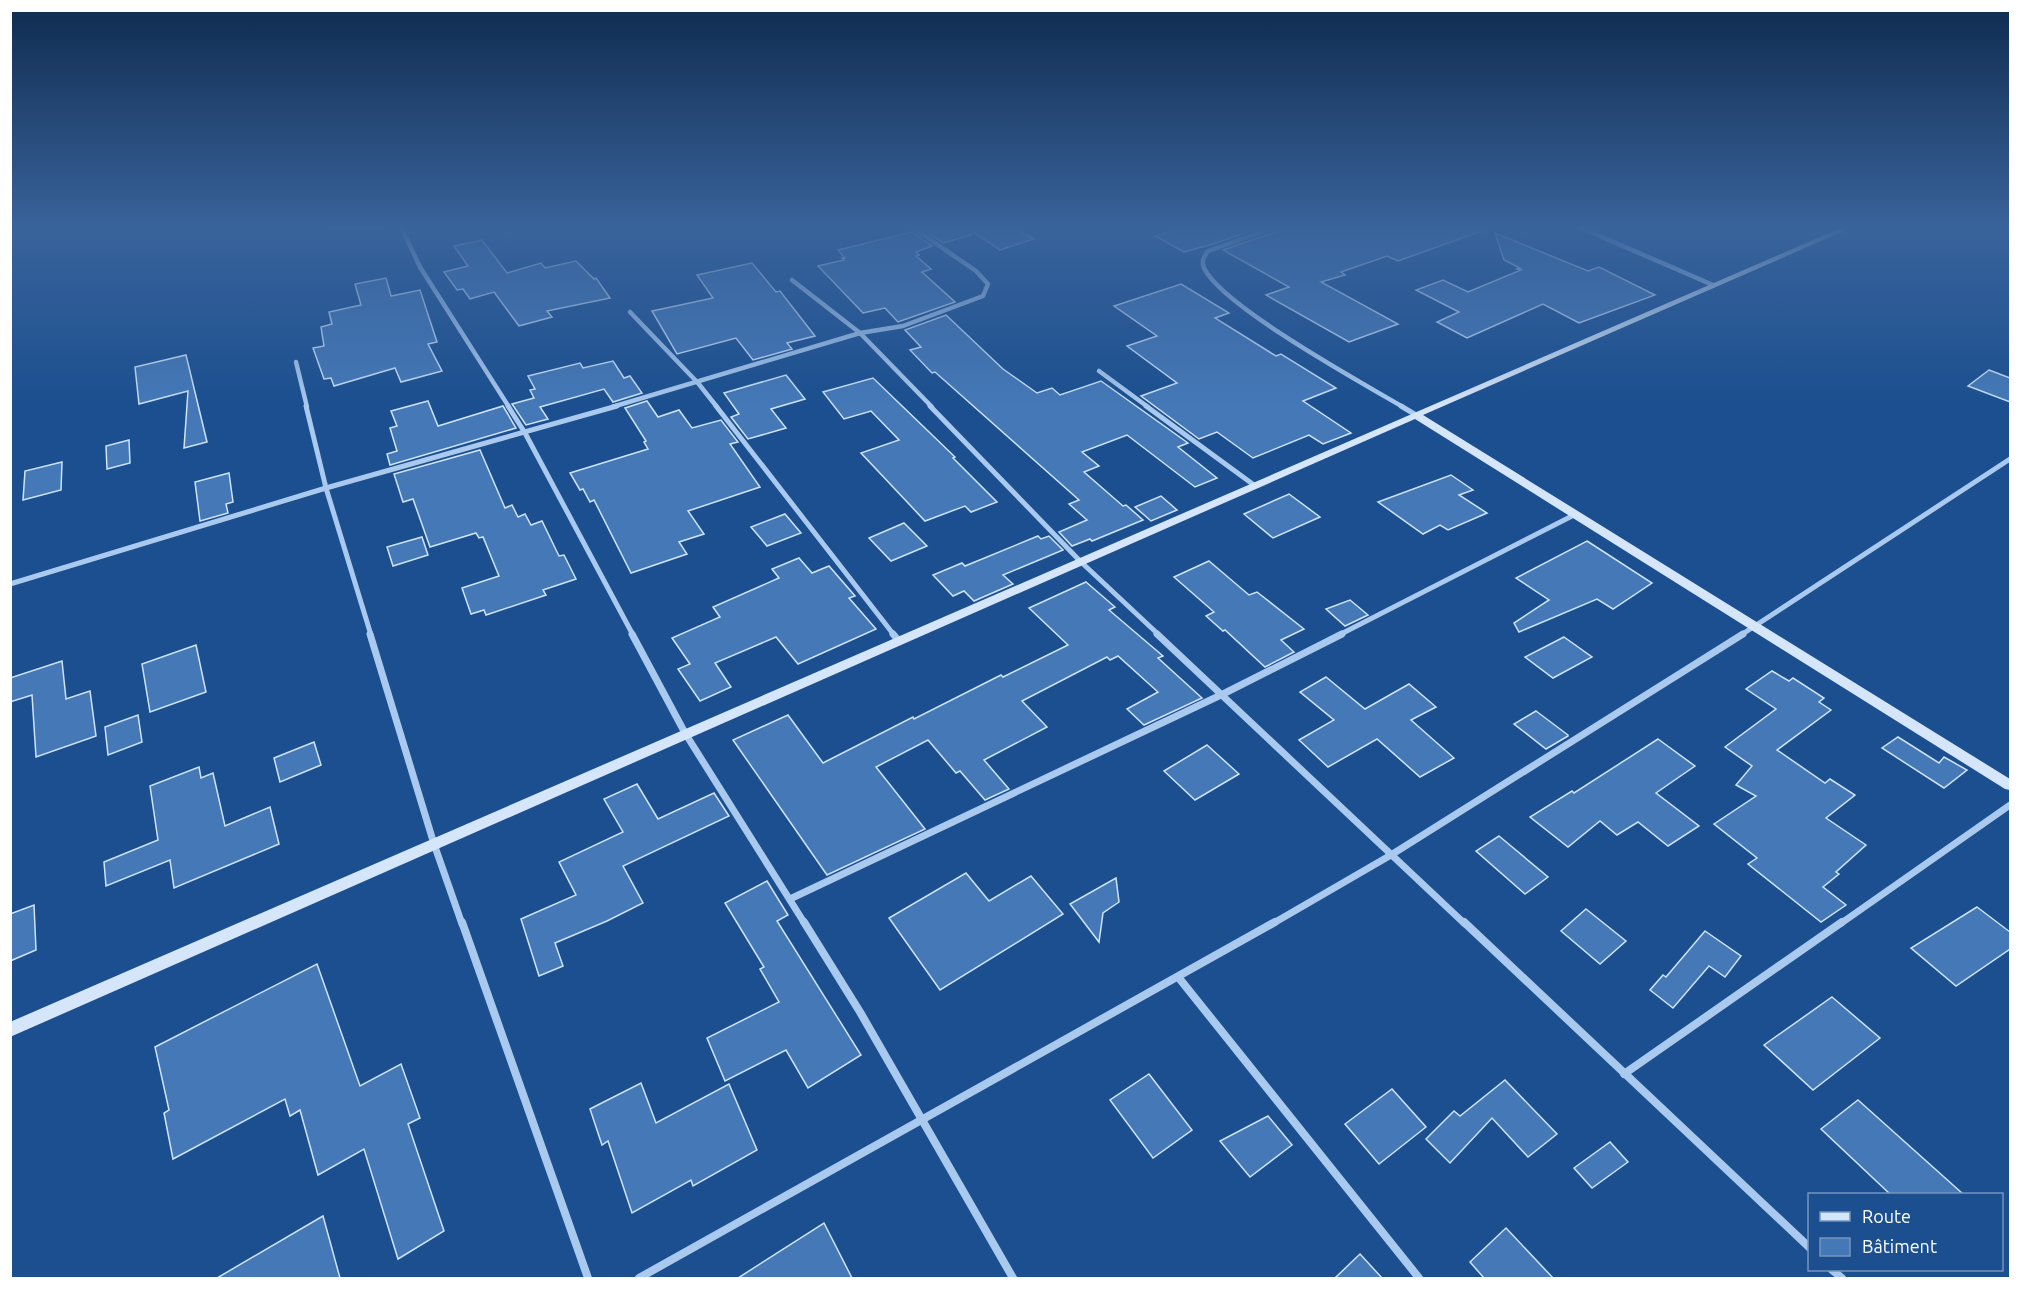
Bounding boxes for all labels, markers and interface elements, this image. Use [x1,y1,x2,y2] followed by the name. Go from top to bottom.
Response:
[1808,1193,2003,1271] legend
[1862,1206,1911,1226] text: Route
[1862,1236,1937,1256] text: Bâtiment

